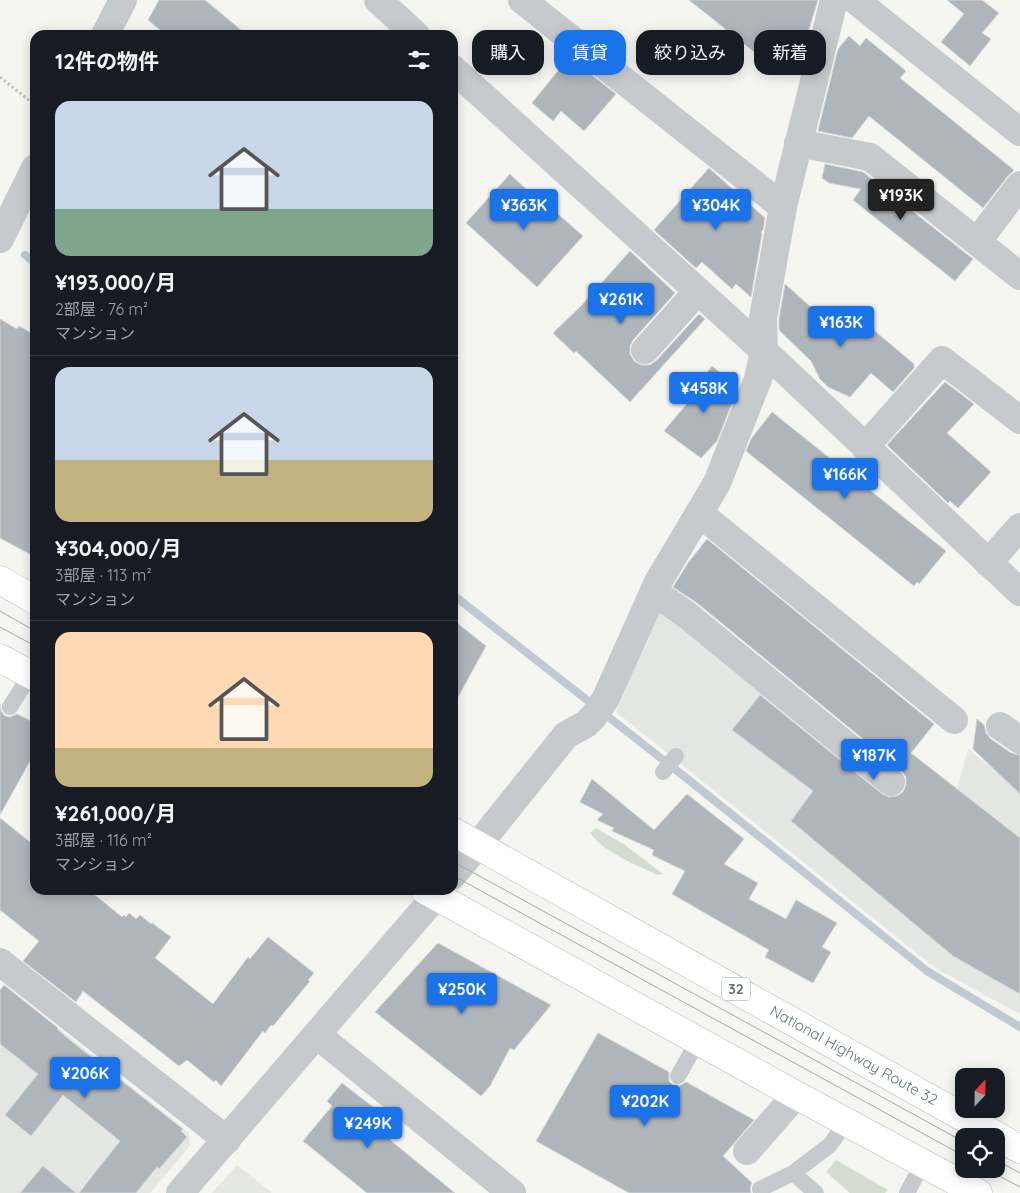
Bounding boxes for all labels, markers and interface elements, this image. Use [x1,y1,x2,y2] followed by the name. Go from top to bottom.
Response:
[472,30,544,75] chip: 購入
[554,30,626,75] chip: 賃貸
[636,30,744,75] chip: 絞り込み
[754,30,826,75] chip: 新着
[405,46,433,74] icon: filters
[55,48,159,74] text: 12件の物件
[199,134,289,224] icon: home
[866,178,936,221] pin: ¥193K
[879,185,923,205] text: ¥193K
[489,188,559,231] pin: ¥363K
[681,188,751,231] pin: ¥304K
[501,195,547,215] text: ¥363K
[692,195,740,215] text: ¥304K
[55,269,176,295] text: ¥193,000/月
[586,282,656,325] pin: ¥261K
[599,289,643,309] text: ¥261K
[55,299,148,319] text: 2部屋 · 76 m²
[806,306,876,348] pin: ¥163K
[819,312,863,332] text: ¥163K
[55,323,135,343] text: マンション
[669,372,739,414] pin: ¥458K
[680,378,728,398] text: ¥458K
[199,399,289,489] icon: home
[810,458,880,500] pin: ¥166K
[823,464,867,484] text: ¥166K
[55,535,181,561] text: ¥304,000/月
[55,565,152,585] text: 3部屋 · 113 m²
[55,589,135,609] text: マンション
[199,664,289,754] icon: home
[839,738,909,781] pin: ¥187K
[852,745,896,765] text: ¥187K
[55,800,176,826] text: ¥261,000/月
[55,830,152,850] text: 3部屋 · 116 m²
[55,854,135,874] text: マンション
[427,972,497,1015] pin: ¥250K
[722,978,750,1001] road number: 32
[438,979,486,999] text: ¥250K
[767,1001,941,1109] street label: National Highway Route 32
[50,1056,120,1099] pin: ¥206K
[61,1063,109,1083] text: ¥206K
[955,1068,1005,1118] north arrow
[955,1068,1005,1178] map controls
[610,1084,680,1127] pin: ¥202K
[621,1091,669,1111] text: ¥202K
[333,1106,403,1149] pin: ¥249K
[344,1113,392,1133] text: ¥249K
[955,1128,1005,1178] button: locate

